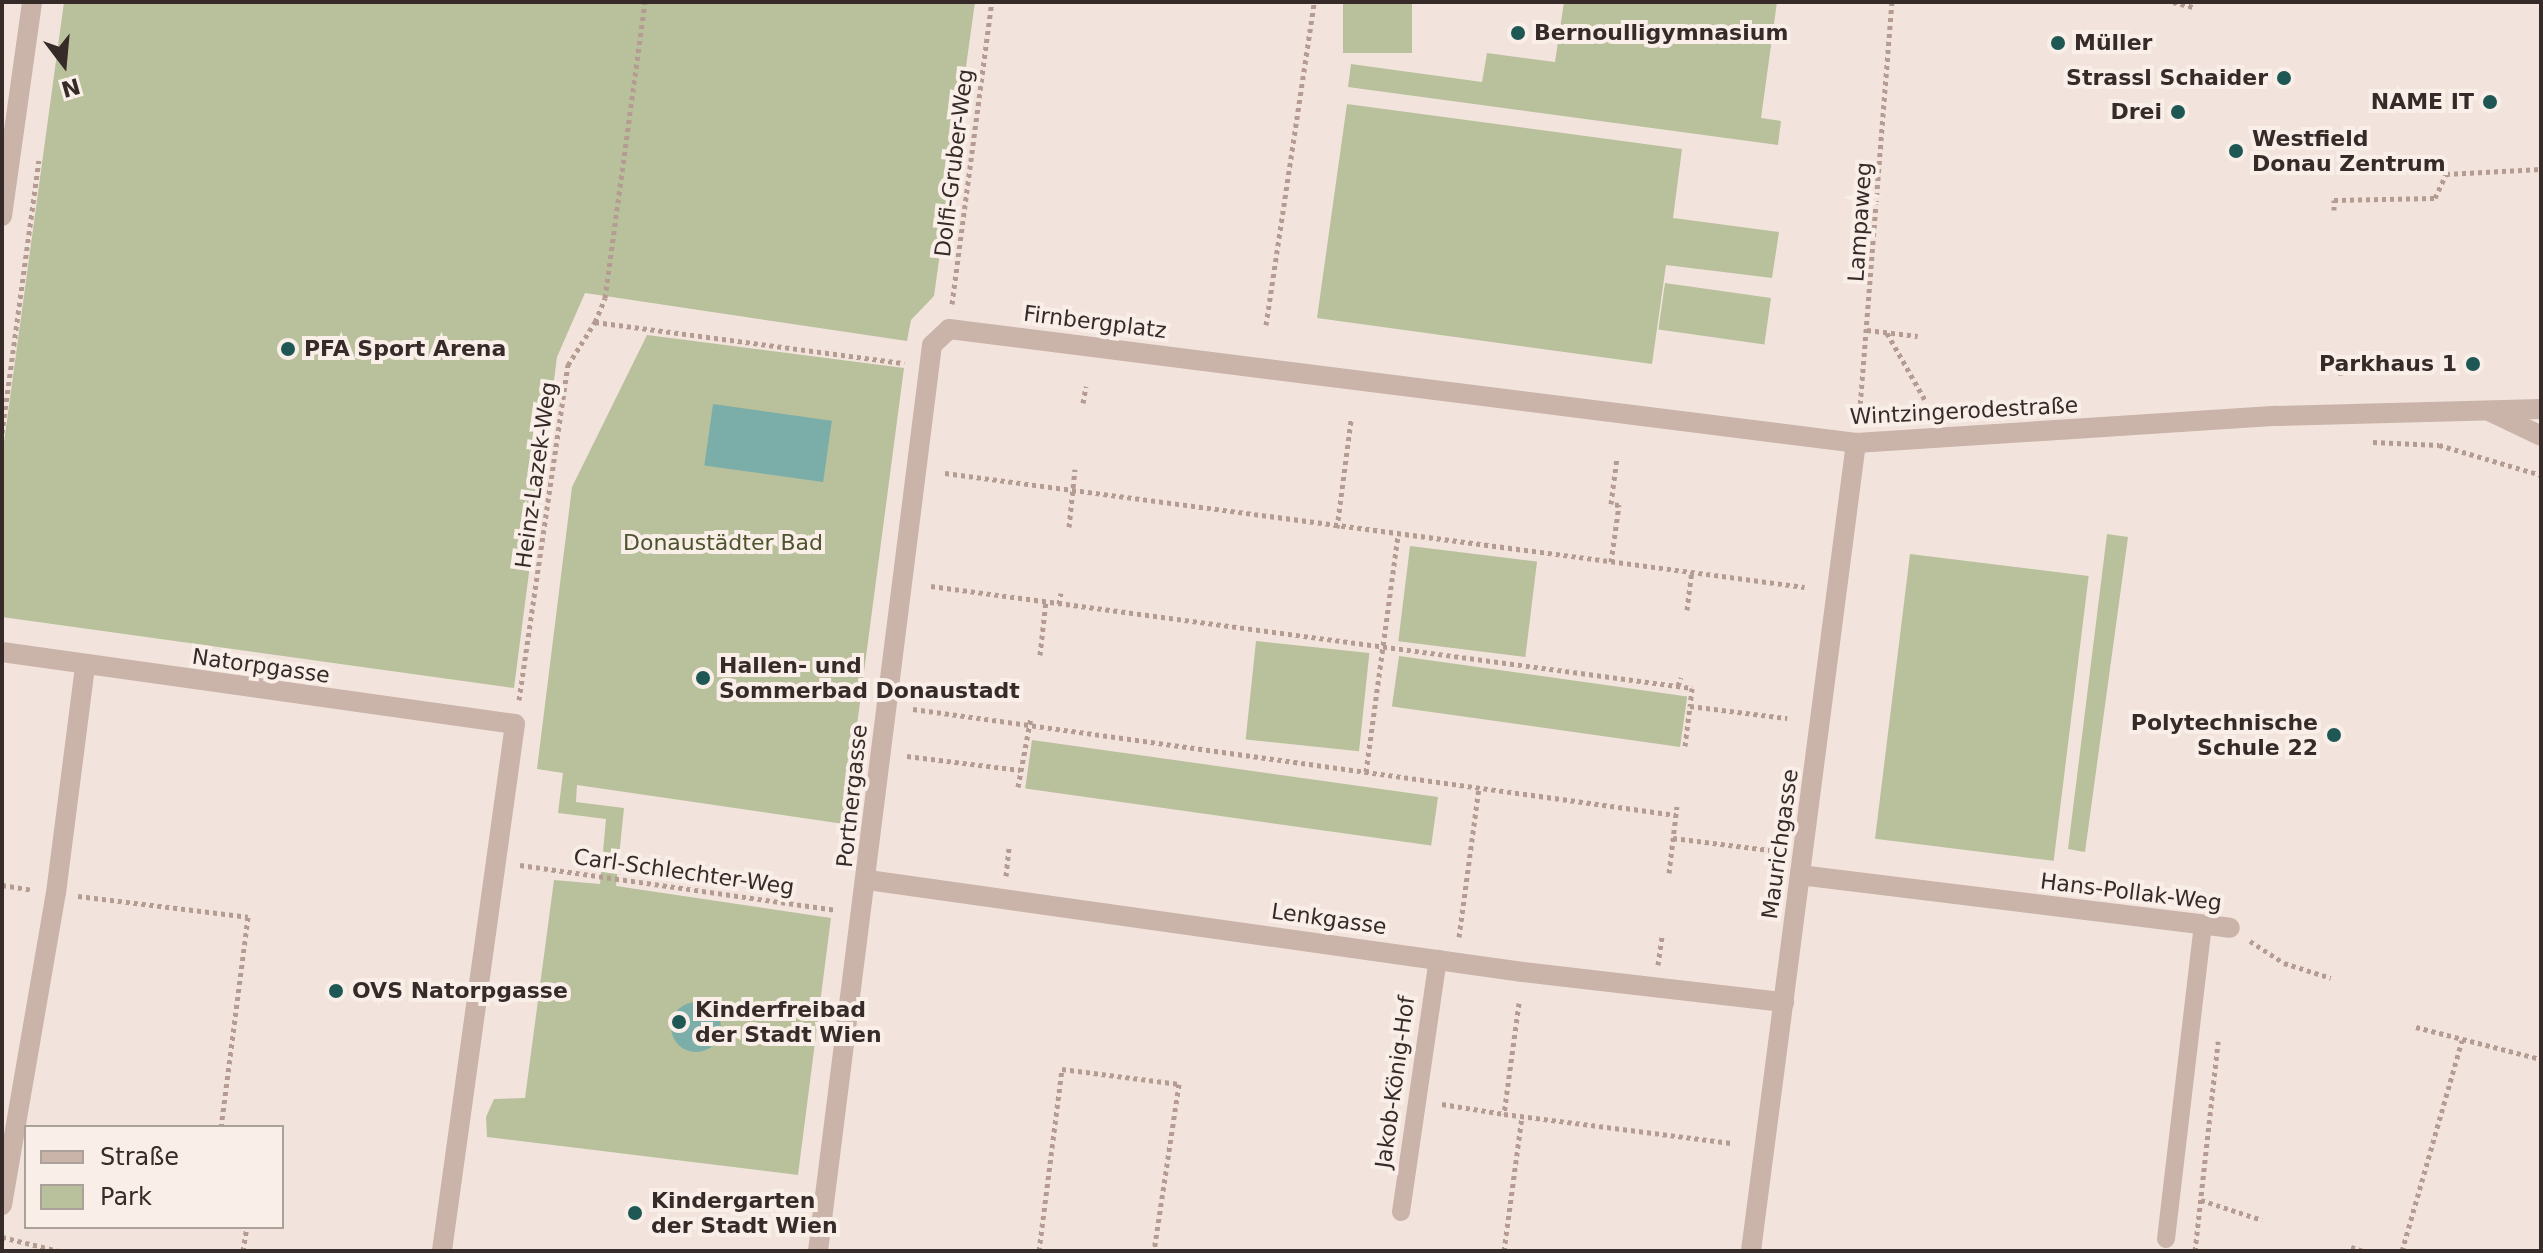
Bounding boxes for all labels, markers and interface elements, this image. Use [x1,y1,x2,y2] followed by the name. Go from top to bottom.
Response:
[1534,20,1788,46] place label: Bernoulligymnasium
[24,24,104,104] north arrow
[1509,24,1527,42] marker: Bernoulligymnasium
[2074,30,2152,56] place label: Müller
[2049,34,2067,52] marker: Müller
[2066,65,2268,91] place label: Strassl Schaider
[929,67,979,259] street label: Dolfi-Gruber-Weg
[2275,69,2293,87] marker: Strassl Schaider
[58,73,83,102] text: N
[2371,89,2474,115] place label: NAME IT
[2481,93,2499,111] marker: NAME IT
[2110,99,2162,125] place label: Drei
[2169,103,2187,121] marker: Drei
[2252,125,2446,176] place label: Westfield Donau Zentrum
[2227,142,2245,160] marker: Westfield Donau Zentrum
[1843,161,1877,283] street label: Lampaweg
[1022,300,1168,344] street label: Firnbergplatz
[304,336,506,362] place label: PFA Sport Arena
[279,340,297,358] marker: PFA Sport Arena
[2319,351,2457,377] place label: Parkhaus 1
[2464,355,2482,373] marker: Parkhaus 1
[510,380,562,570] street label: Heinz-Lazek-Weg
[1849,392,2079,430] street label: Wintzingerodestraße
[623,530,823,556] park label: Donaustädter Bad
[190,643,332,689] street label: Natorpgasse
[719,652,1020,704] place label: Hallen- und Sommerbad Donaustadt
[694,669,712,687] marker: Hallen- und Sommerbad Donaustadt
[2131,709,2318,760] place label: Polytechnische Schule 22
[831,723,873,869] street label: Portnergasse
[2325,726,2343,744] marker: Polytechnische Schule 22
[1756,767,1804,921] street label: Maurichgasse
[572,843,796,901] street label: Carl-Schlechter-Weg
[2039,868,2223,916] street label: Hans-Pollak-Weg
[1270,898,1388,940] street label: Lenkgasse
[352,978,568,1004] place label: OVS Natorpgasse
[327,982,345,1000] marker: OVS Natorpgasse
[1370,994,1420,1170] street label: Jakob-König-Hof
[695,996,882,1048] place label: Kinderfreibad der Stadt Wien
[670,1013,688,1031] marker: Kinderfreibad der Stadt Wien
[24,1125,284,1229] legend
[100,1143,179,1171] text: Straße
[100,1183,152,1211] text: Park
[651,1187,838,1238] place label: Kindergarten der Stadt Wien
[626,1204,644,1222] marker: Kindergarten der Stadt Wien

